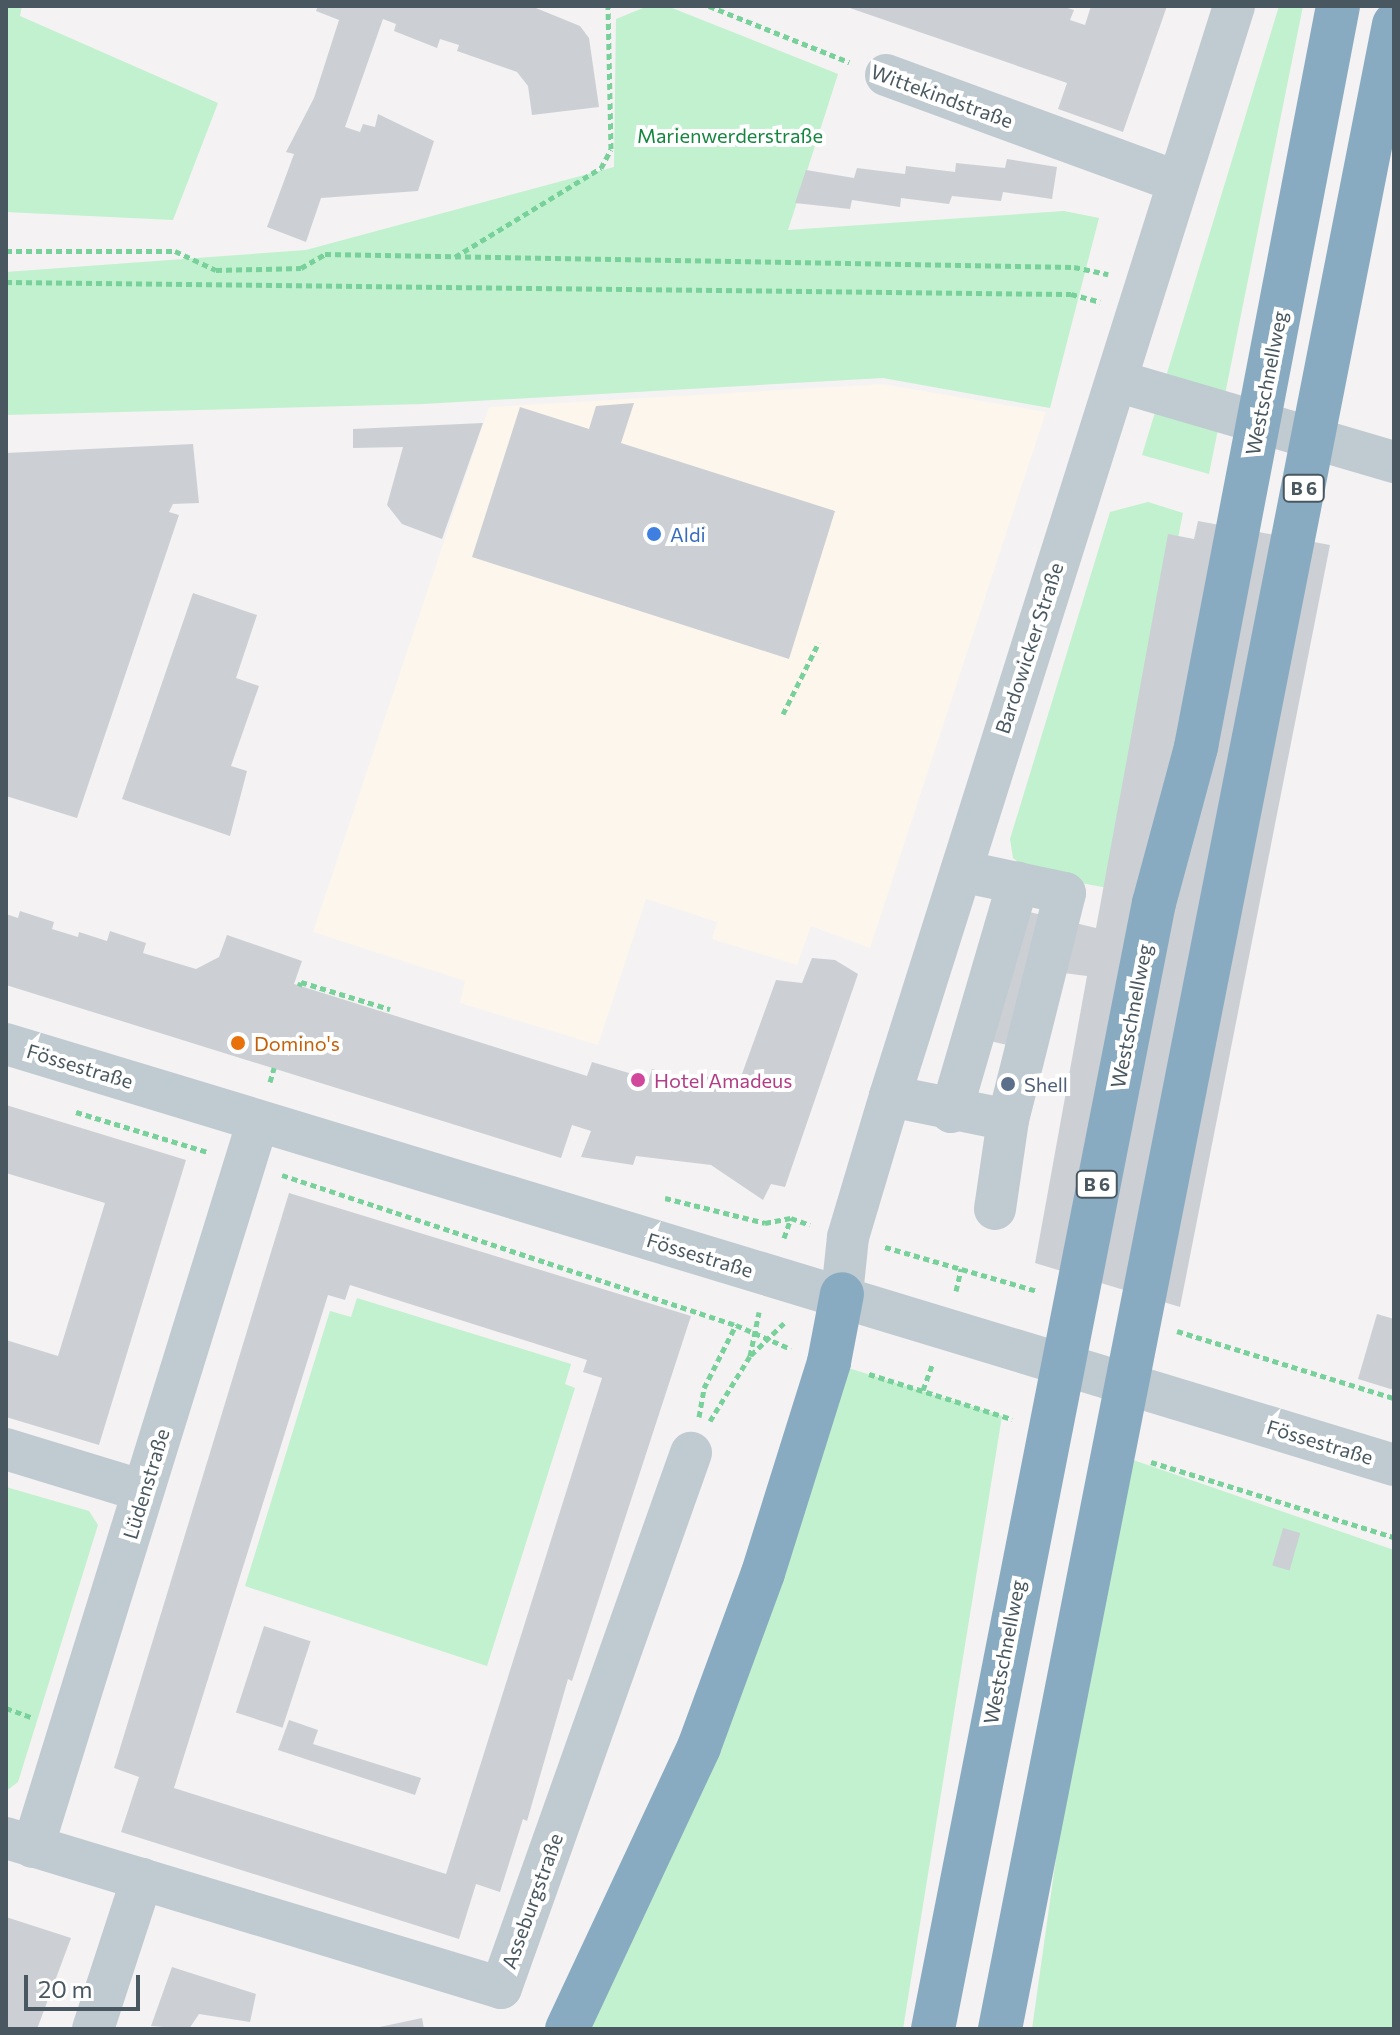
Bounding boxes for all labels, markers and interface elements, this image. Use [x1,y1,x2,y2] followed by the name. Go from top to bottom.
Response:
[868,59,1016,133] street label: Wittekindstraße
[637,123,823,147] park label: Marienwerderstraße
[1240,309,1292,457] street label: Westschnellweg
[1282,474,1326,502] road number: B 6
[670,522,706,546] place label: Aldi
[645,525,663,543] marker: Aldi
[990,559,1068,737] street label: Bardowicker Straße
[1105,942,1157,1090] street label: Westschnellweg
[254,1031,340,1055] place label: Domino's
[229,1034,247,1052] marker: Domino's
[24,1038,136,1094] street label: Fössestraße
[654,1068,792,1092] place label: Hotel Amadeus
[629,1071,647,1089] marker: Hotel Amadeus
[1024,1072,1068,1096] place label: Shell
[999,1075,1017,1093] marker: Shell
[1075,1170,1119,1198] road number: B 6
[644,1227,756,1283] street label: Fössestraße
[1264,1414,1376,1470] street label: Fössestraße
[118,1426,174,1542] street label: Lüdenstraße
[978,1578,1030,1726] street label: Westschnellweg
[496,1830,568,1972] street label: Asseburgstraße
[28,1959,144,2009] scale bar
[38,1974,92,2003] text: 20 m

